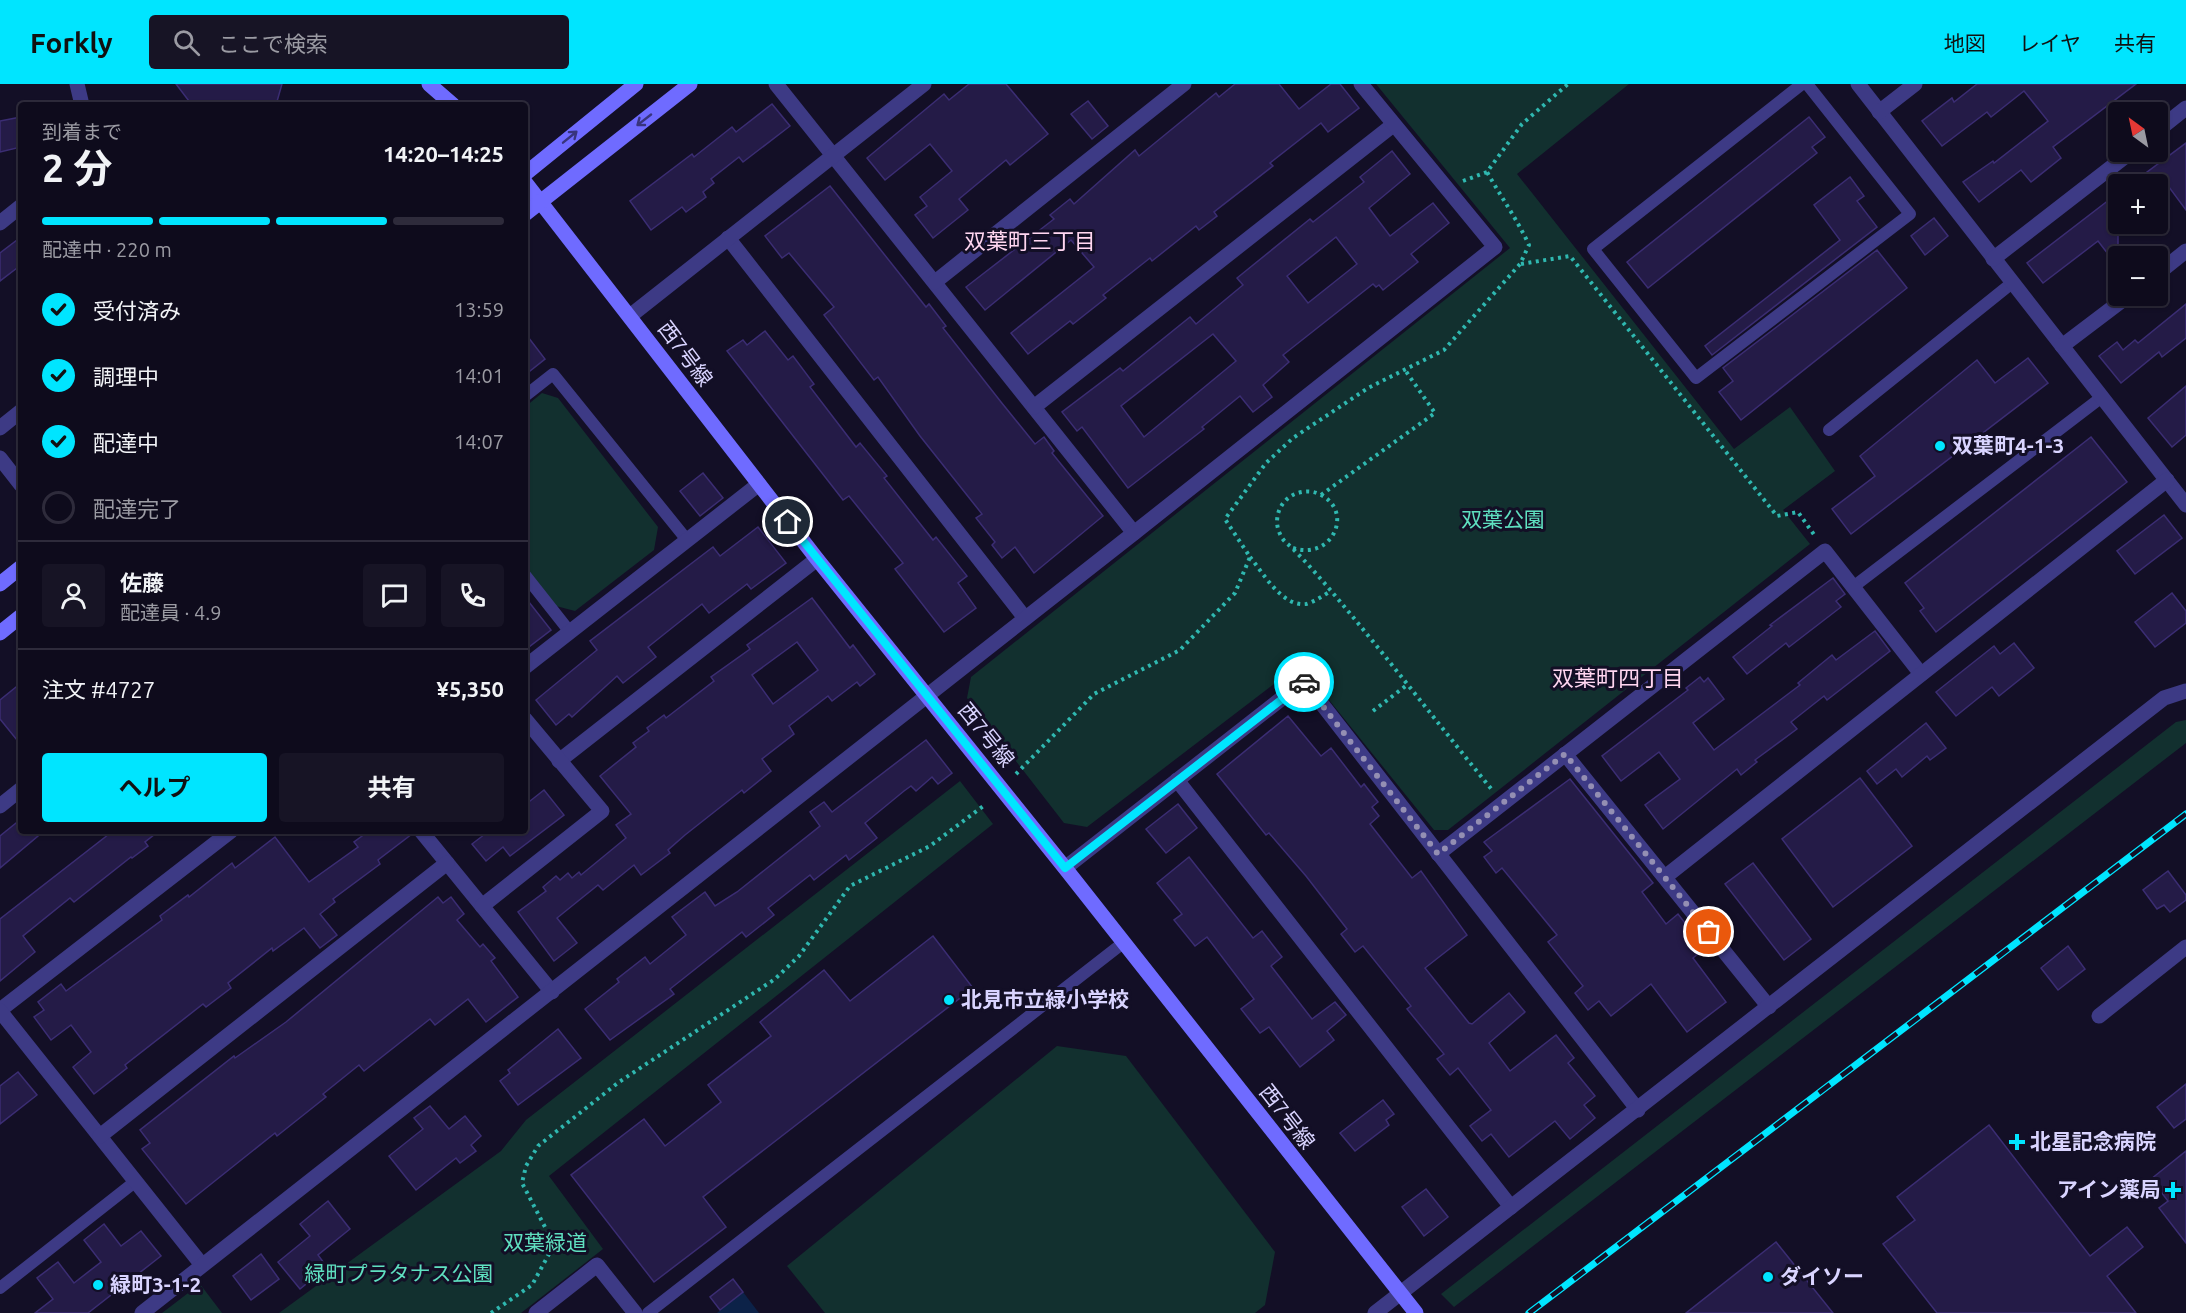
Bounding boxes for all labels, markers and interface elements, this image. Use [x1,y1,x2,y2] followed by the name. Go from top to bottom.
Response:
[149,15,569,69] search box
[170,26,203,59] icon: search
[30,27,113,58] text: Forkly
[218,31,328,56] text: ここで検索
[1944,31,1986,55] text: 地図
[2019,31,2081,55] text: レイヤ
[2114,31,2156,55] text: 共有
[2108,102,2168,162] north arrow
[2108,102,2168,306] map controls
[637,114,653,126] one-way arrow
[42,120,122,143] text: 到着まで
[562,130,578,143] one-way arrow
[383,141,504,166] text: 14:20–14:25
[42,146,112,189] text: 2 分
[2108,174,2168,234] button: +
[964,228,1096,253] district label: 双葉町三丁目
[42,238,172,261] text: 配達中 · 220 m
[2108,246,2168,306] button: −
[42,293,75,326] icon: check
[93,298,181,323] text: 受付済み
[454,298,504,321] text: 13:59
[654,316,718,391] street label: 西7号線
[42,359,75,392] icon: check
[93,364,159,389] text: 調理中
[454,364,504,387] text: 14:01
[42,425,75,458] icon: check
[93,430,159,455] text: 配達中
[454,430,504,453] text: 14:07
[1952,433,2064,457] place label: 双葉町4-1-3
[1933,439,1947,453] marker: 双葉町4-1-3
[93,496,181,521] text: 配達完了
[762,496,813,547] pin
[771,505,804,538] icon: home
[1461,507,1545,531] park label: 双葉公園
[42,564,105,627] button: person
[363,564,426,627] button: chat
[441,564,504,627] button: phone
[120,570,164,595] text: 佐藤
[120,601,222,624] text: 配達員 · 4.9
[1274,652,1334,712] courier
[1552,665,1684,690] district label: 双葉町四丁目
[1288,666,1321,699] icon: car
[437,676,504,701] text: ¥5,350
[42,677,155,702] text: 注文 #4727
[954,698,1020,771] street label: 西7号線
[42,753,267,822] button: ヘルプ
[279,753,504,822] button: 共有
[1683,906,1734,957] pin
[1692,915,1725,948] icon: bag
[961,987,1129,1011] place label: 北見市立緑小学校
[942,993,956,1007] marker: 北見市立緑小学校
[1255,1080,1320,1153] street label: 西7号線
[2030,1129,2156,1153] place label: 北星記念病院
[2008,1133,2026,1151] marker: 北星記念病院
[2057,1177,2161,1201] place label: アイン薬局
[2166,1183,2180,1197] marker: アイン薬局
[503,1230,587,1254] park label: 双葉緑道
[305,1261,494,1285] park label: 緑町プラタナス公園
[1780,1264,1864,1288] place label: ダイソー
[1761,1270,1775,1284] marker: ダイソー
[110,1272,201,1296] place label: 緑町3-1-2
[91,1278,105,1292] marker: 緑町3-1-2

